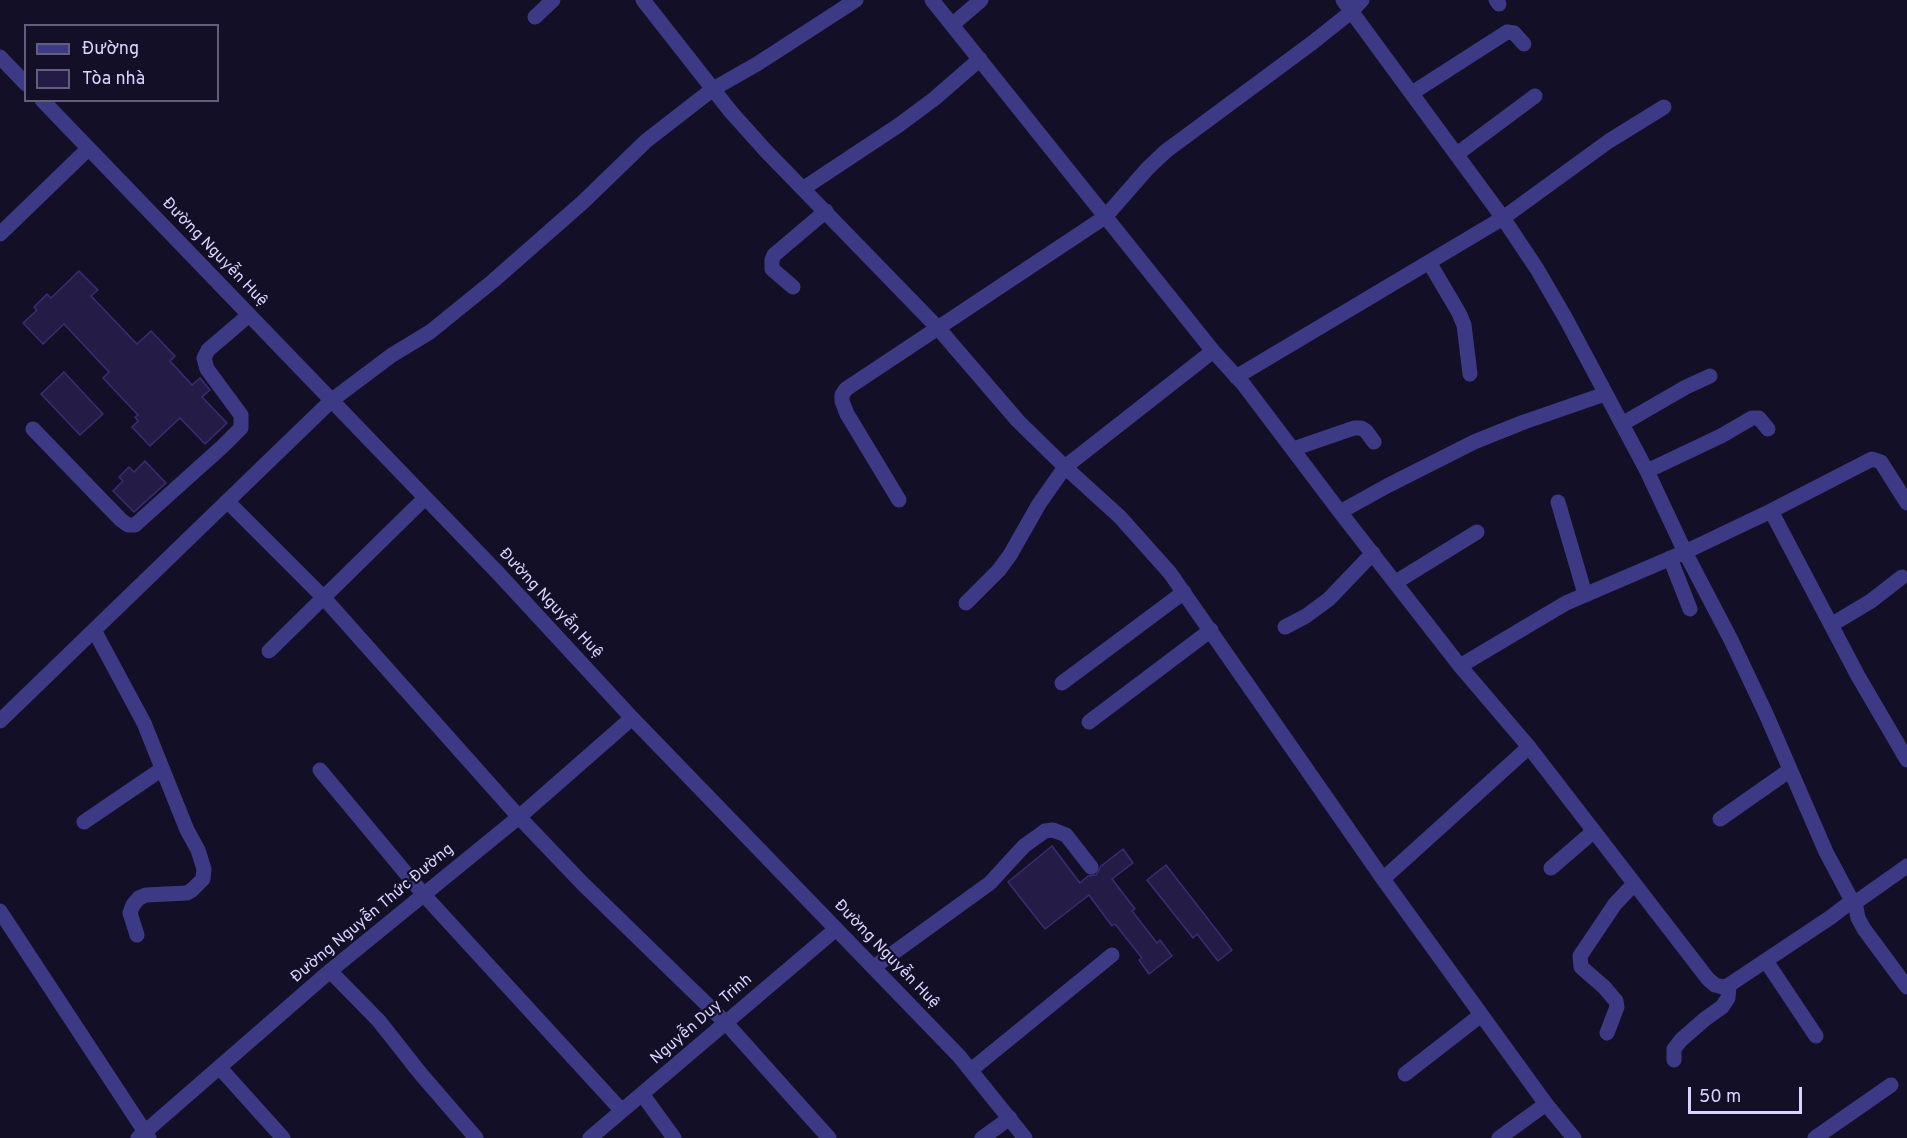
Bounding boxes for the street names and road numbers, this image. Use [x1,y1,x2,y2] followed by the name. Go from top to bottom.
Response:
[157,195,271,311] street label: Đường Nguyễn Huệ
[494,545,606,663] street label: Đường Nguyễn Huệ
[288,840,458,988] street label: Đường Nguyễn Thức Đường
[829,897,943,1013] street label: Đường Nguyễn Huệ
[647,971,757,1069] street label: Nguyễn Duy Trinh

